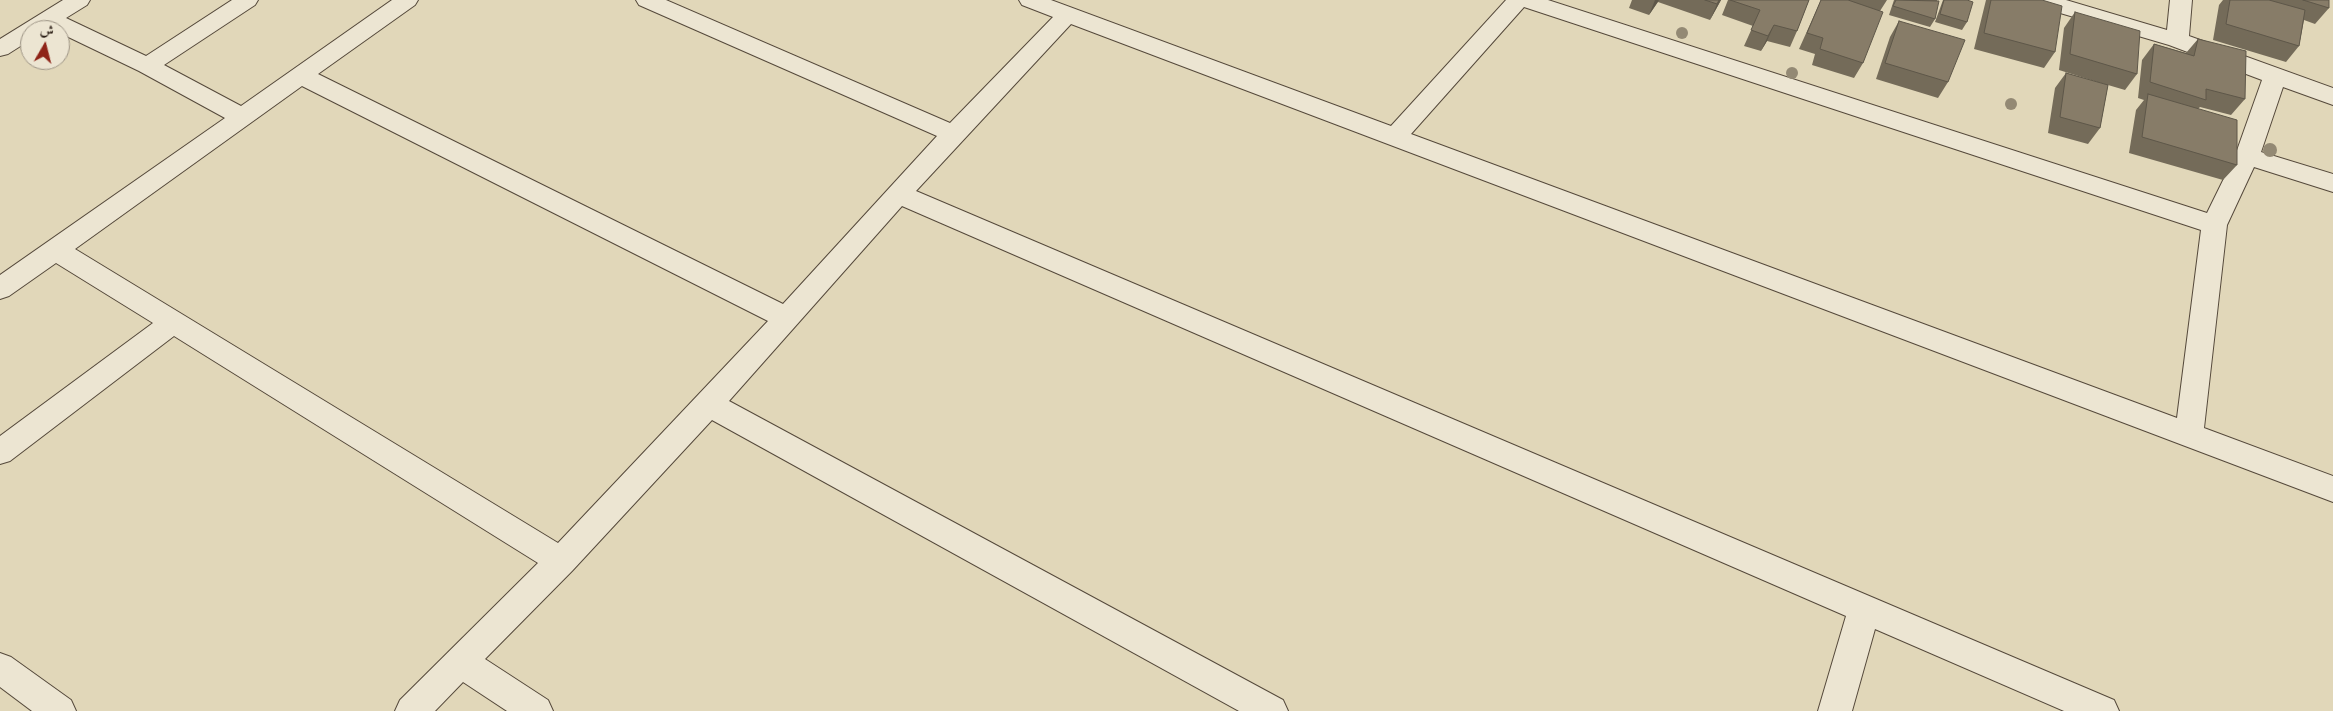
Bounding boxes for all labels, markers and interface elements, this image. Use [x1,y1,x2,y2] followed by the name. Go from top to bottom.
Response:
[20,20,70,70] north arrow
[39,23,55,39] text: ش

